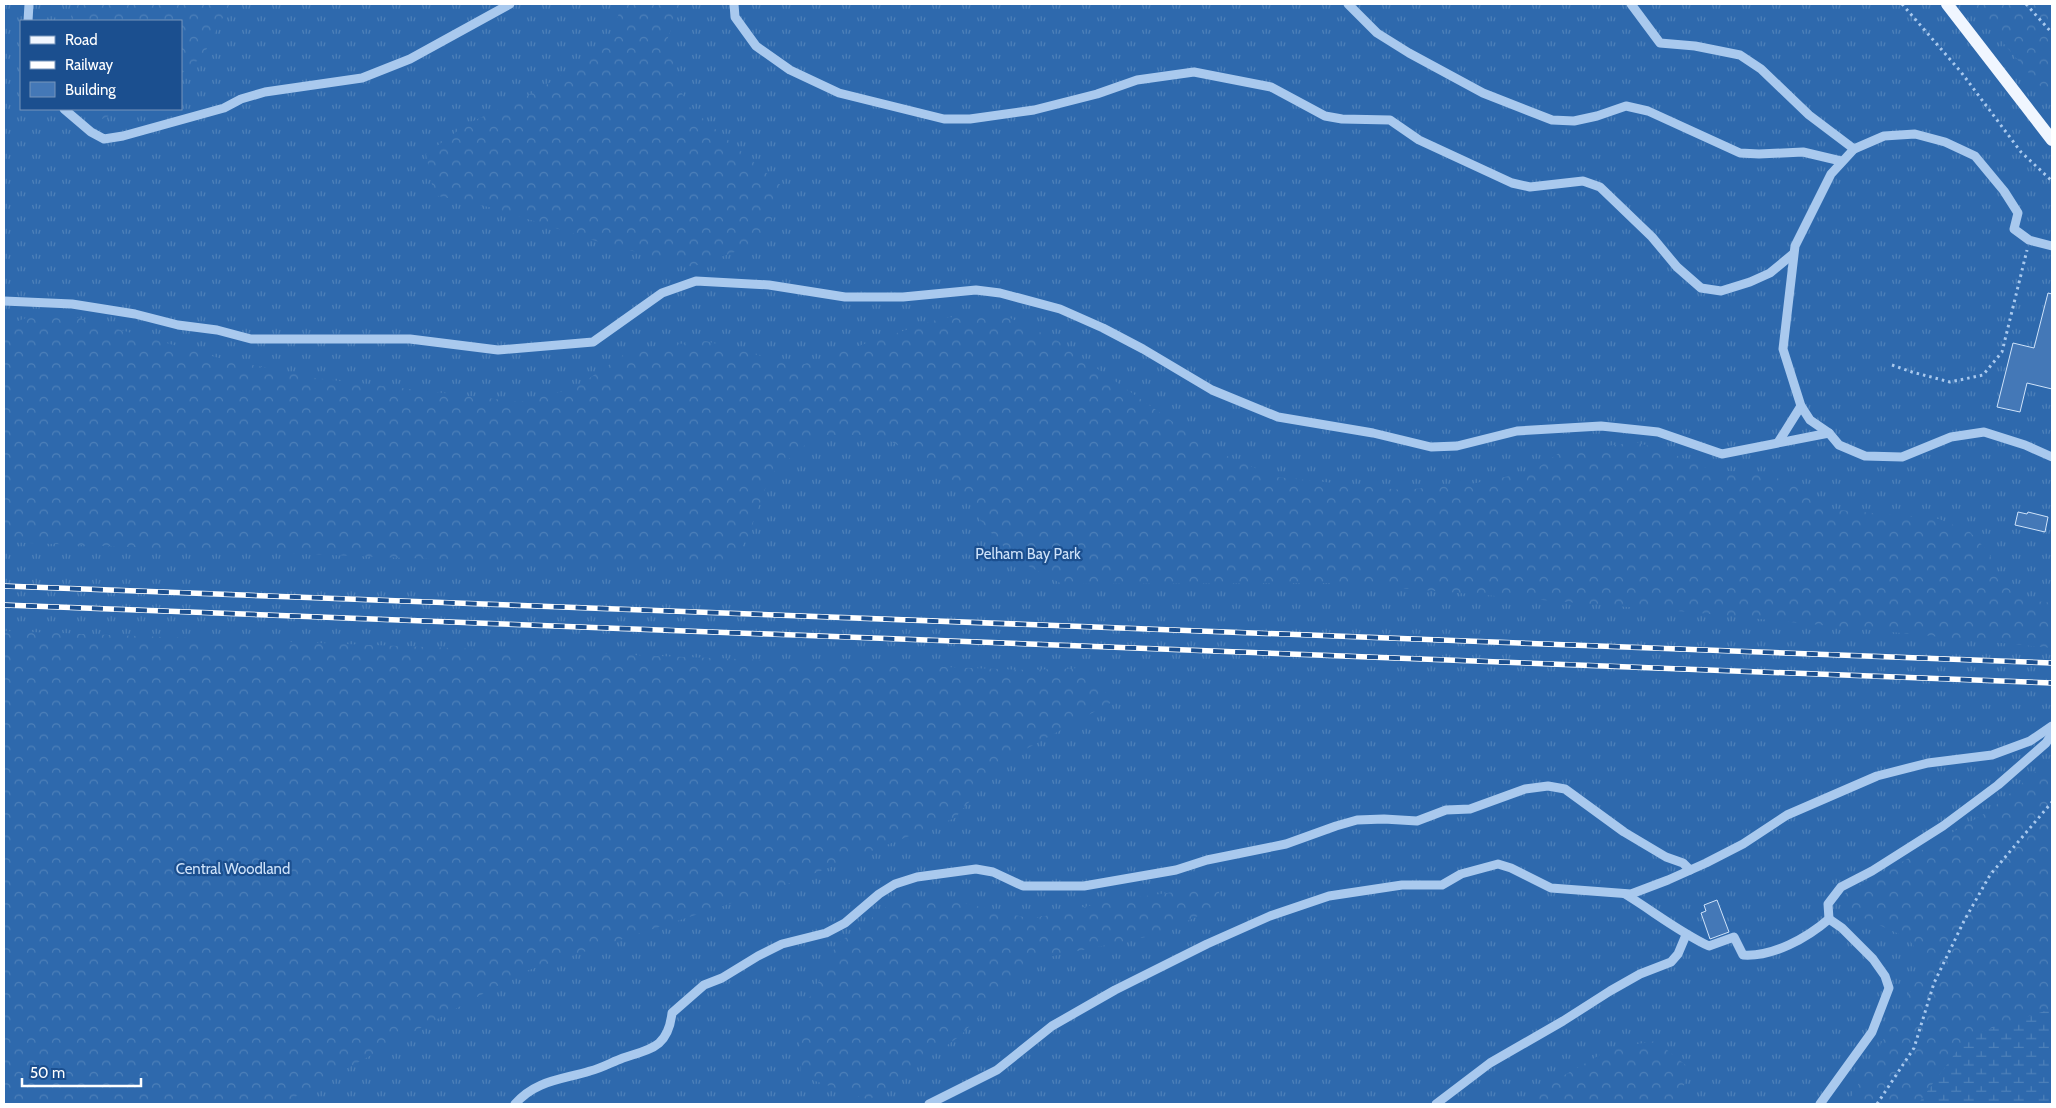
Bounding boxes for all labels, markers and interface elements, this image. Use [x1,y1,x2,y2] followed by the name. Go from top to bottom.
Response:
[20,20,182,110] legend
[65,31,98,49] text: Road
[65,56,114,74] text: Railway
[65,81,116,99] text: Building
[975,545,1081,563] park label: Pelham Bay Park
[176,860,290,878] park label: Central Woodland
[22,1056,141,1088] scale bar
[30,1064,65,1082] text: 50 m

